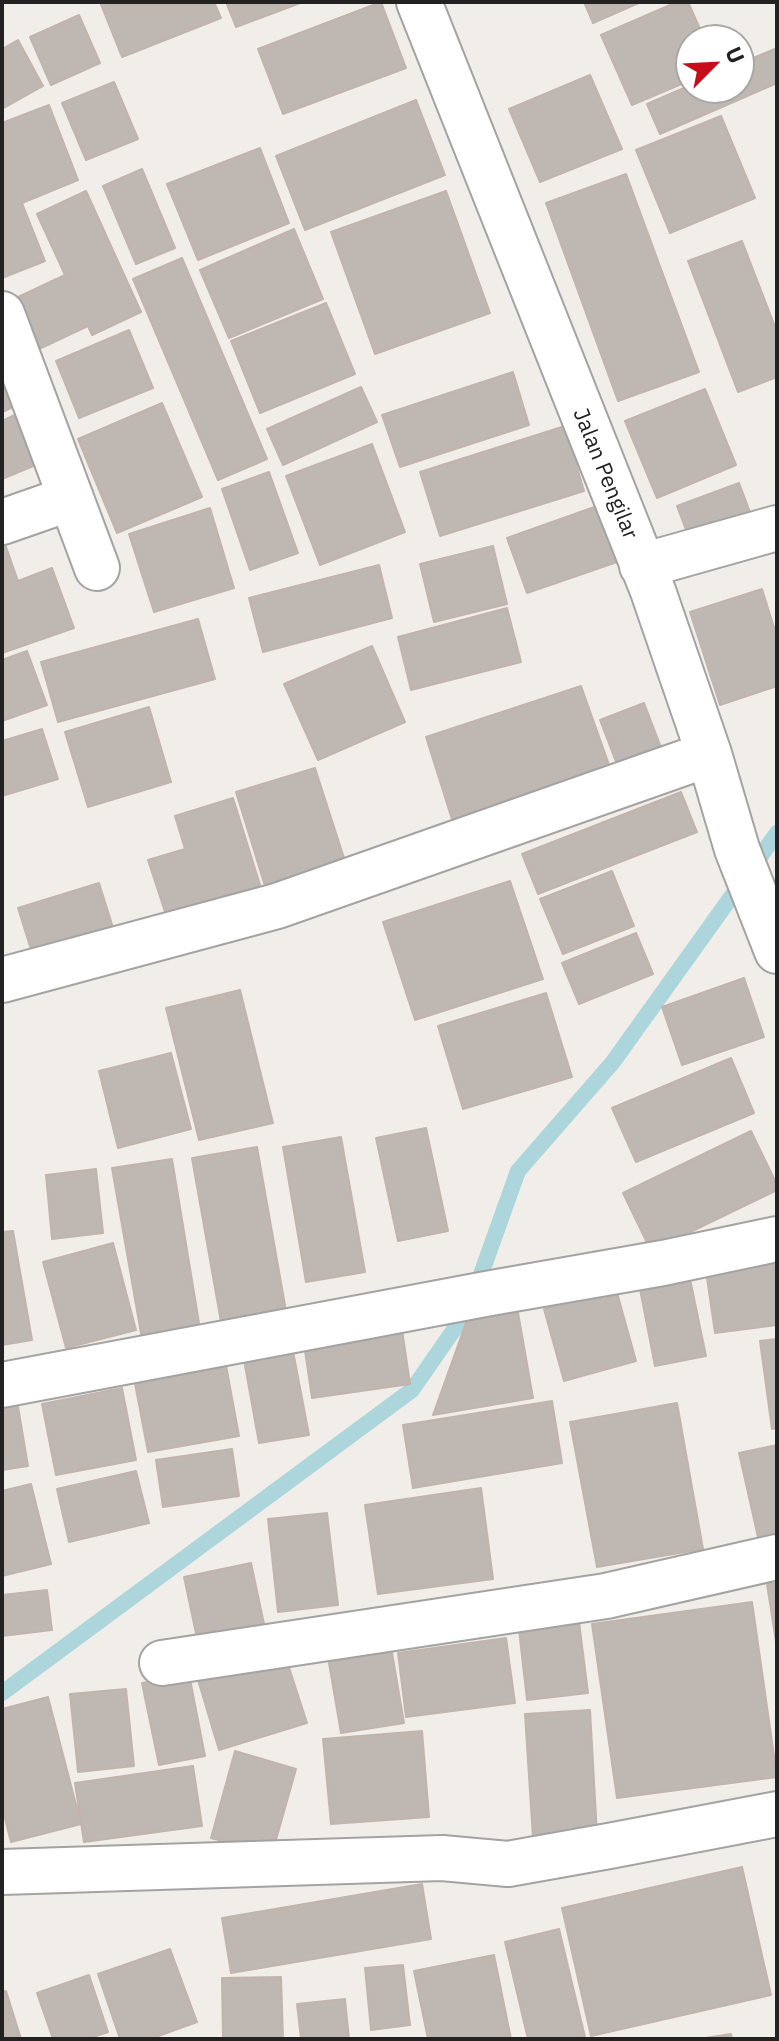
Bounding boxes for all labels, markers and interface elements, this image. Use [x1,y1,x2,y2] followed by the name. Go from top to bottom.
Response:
[675,24,755,104] north arrow
[719,42,752,68] text: U
[567,405,643,543] street label: Jalan Pengilar

